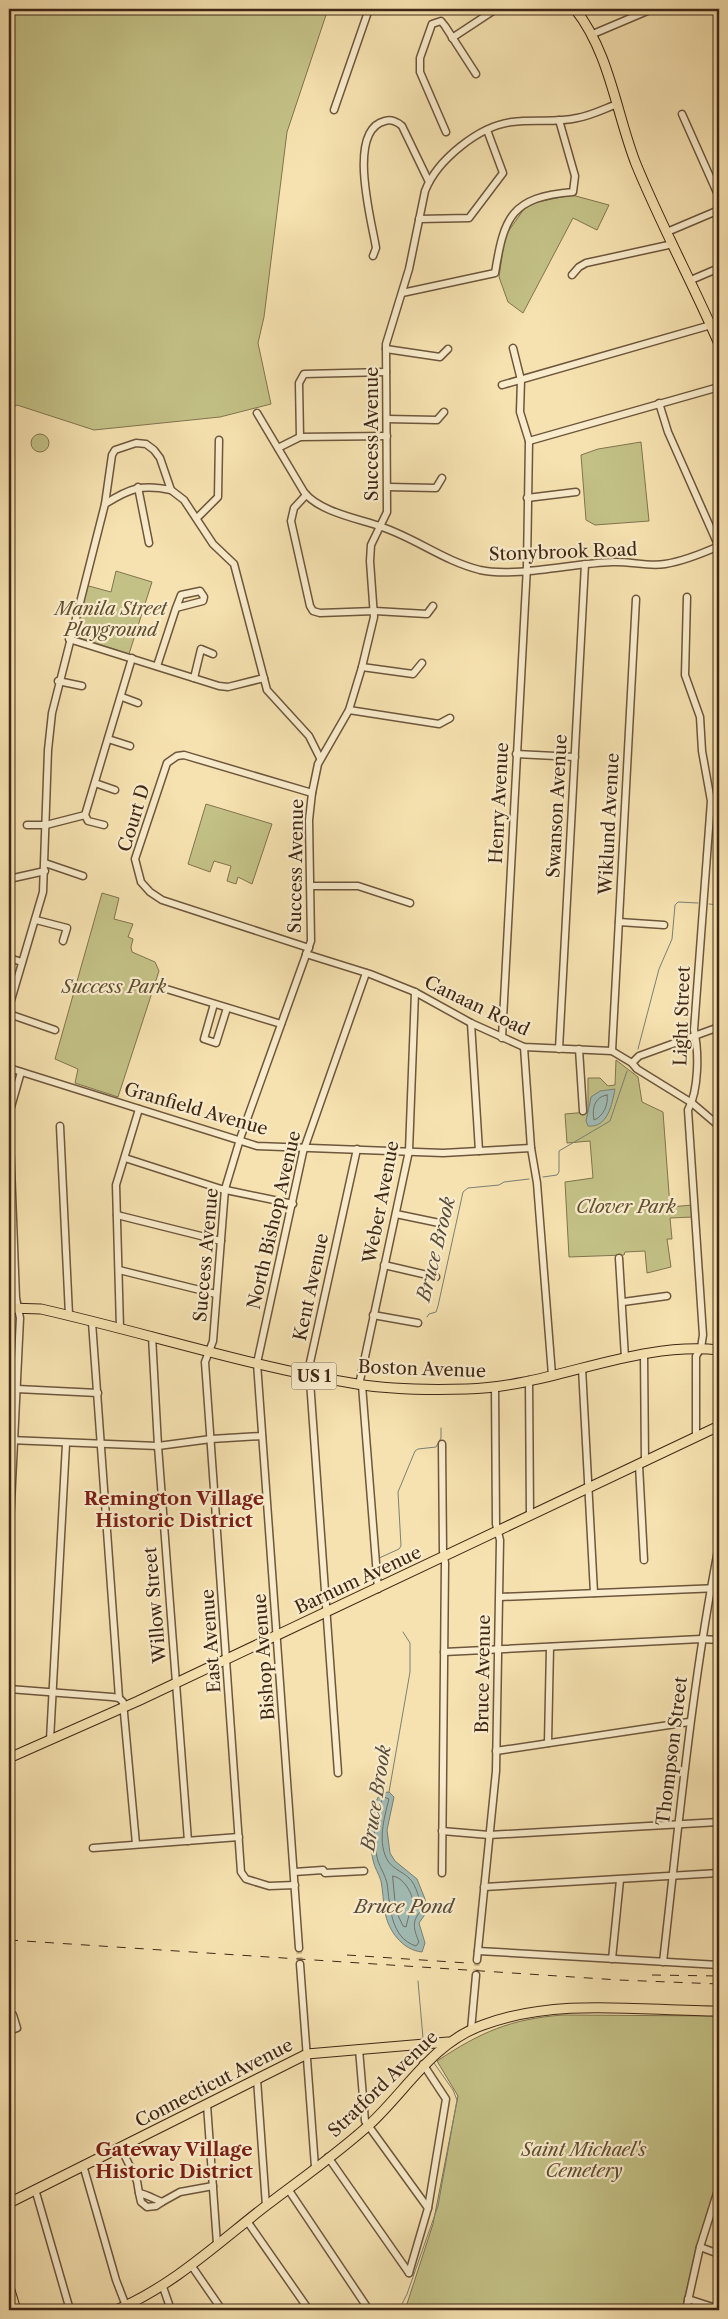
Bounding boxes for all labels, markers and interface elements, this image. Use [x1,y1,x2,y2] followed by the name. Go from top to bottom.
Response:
[361,367,383,501] street label: Success Avenue
[488,538,638,566] street label: Stonybrook Road
[53,598,169,641] park label: Manila Street Playground
[542,734,572,878] street label: Swanson Avenue
[485,742,513,864] street label: Henry Avenue
[594,752,624,897] street label: Wiklund Avenue
[113,782,155,854] street label: Court D
[284,799,308,933] street label: Success Avenue
[669,965,695,1066] street label: Light Street
[421,971,533,1041] street label: Canaan Road
[61,976,167,998] park label: Success Park
[122,1078,270,1140] street label: Granfield Avenue
[243,1129,305,1311] street label: North Bishop Avenue
[358,1139,404,1266] street label: Weber Avenue
[189,1187,223,1323] street label: Success Avenue
[411,1194,460,1306] water label: Bruce Brook
[576,1196,677,1218] park label: Clover Park
[289,1231,333,1343] street label: Kent Avenue
[358,1356,486,1382] street label: Boston Avenue
[292,1362,336,1390] road number: US 1
[84,1487,264,1532] district label: Remington Village Historic District
[291,1541,425,1619] street label: Barnum Avenue
[139,1545,171,1665] street label: Willow Street
[196,1588,226,1694] street label: East Avenue
[249,1593,279,1721] street label: Bishop Avenue
[471,1614,495,1734] street label: Bruce Avenue
[652,1675,692,1827] street label: Thompson Street
[356,1743,396,1855] water label: Bruce Brook
[352,1895,456,1918] water label: Bruce Pond
[324,2026,442,2142] street label: Stratford Avenue
[132,2034,296,2132] street label: Connecticut Avenue
[95,2138,253,2183] district label: Gateway Village Historic District
[520,2139,647,2182] park label: Saint Michael's Cemetery

